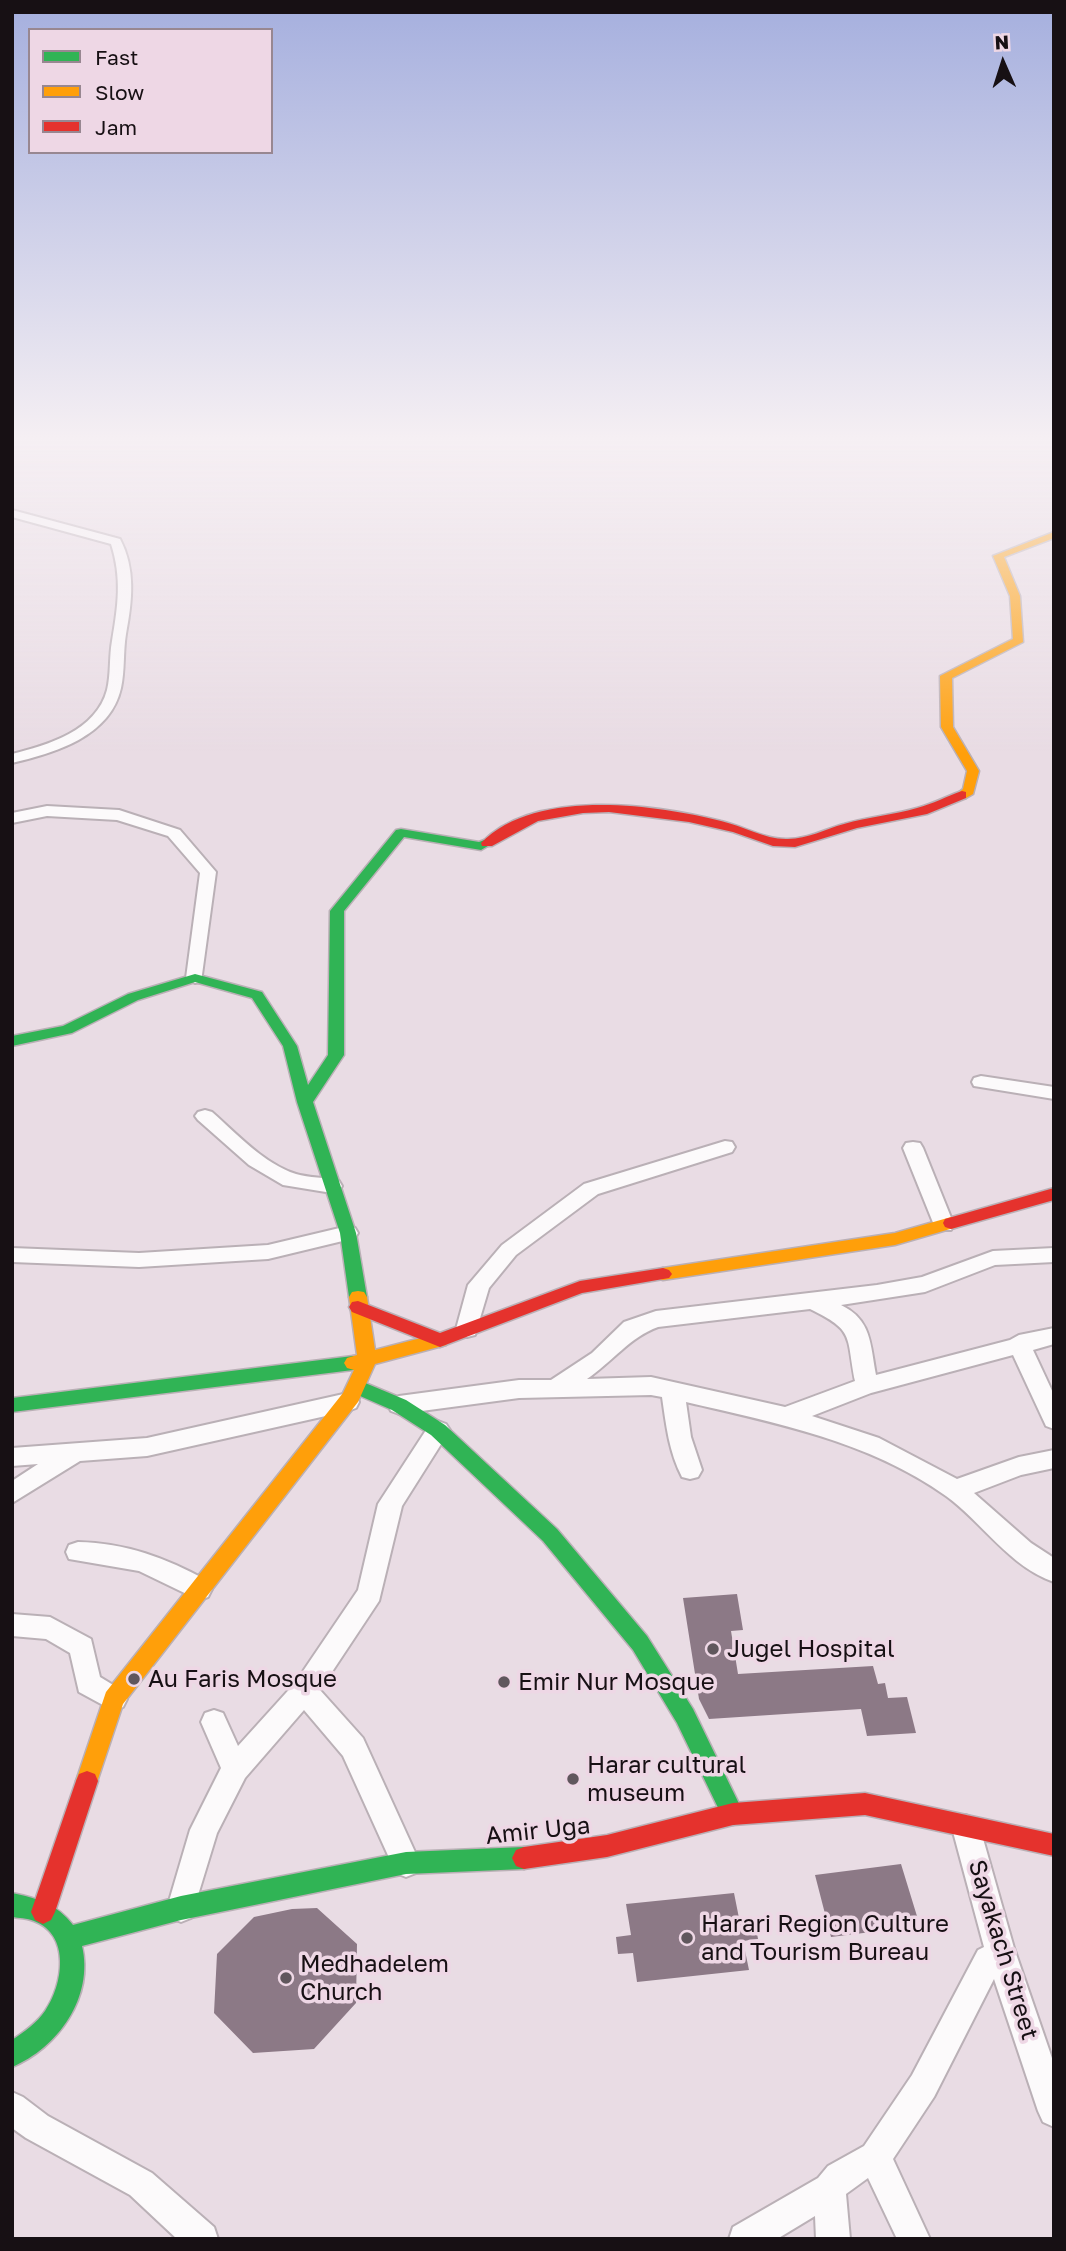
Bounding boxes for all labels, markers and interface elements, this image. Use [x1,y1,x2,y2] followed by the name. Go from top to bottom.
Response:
[28,28,273,154] legend
[968,28,1038,98] north arrow
[994,30,1010,53] text: N
[95,44,138,70] text: Fast
[95,79,144,105] text: Slow
[95,114,137,140] text: Jam
[727,1635,895,1663] place label: Jugel Hospital
[705,1641,721,1657] marker: Jugel Hospital
[148,1665,337,1693] place label: Au Faris Mosque
[518,1668,715,1696] place label: Emir Nur Mosque
[126,1671,142,1687] marker: Au Faris Mosque
[496,1674,512,1690] marker: Emir Nur Mosque
[587,1751,746,1807] place label: Harar cultural museum
[565,1771,581,1787] marker: Harar cultural museum
[484,1811,592,1851] street label: Amir Uga
[962,1857,1044,2043] street label: Sayakach Street
[701,1910,949,1966] place label: Harari Region Culture and Tourism Bureau
[679,1930,695,1946] marker: Harari Region Culture and Tourism Bureau
[300,1950,449,2006] place label: Medhadelem Church
[278,1970,294,1986] marker: Medhadelem Church

